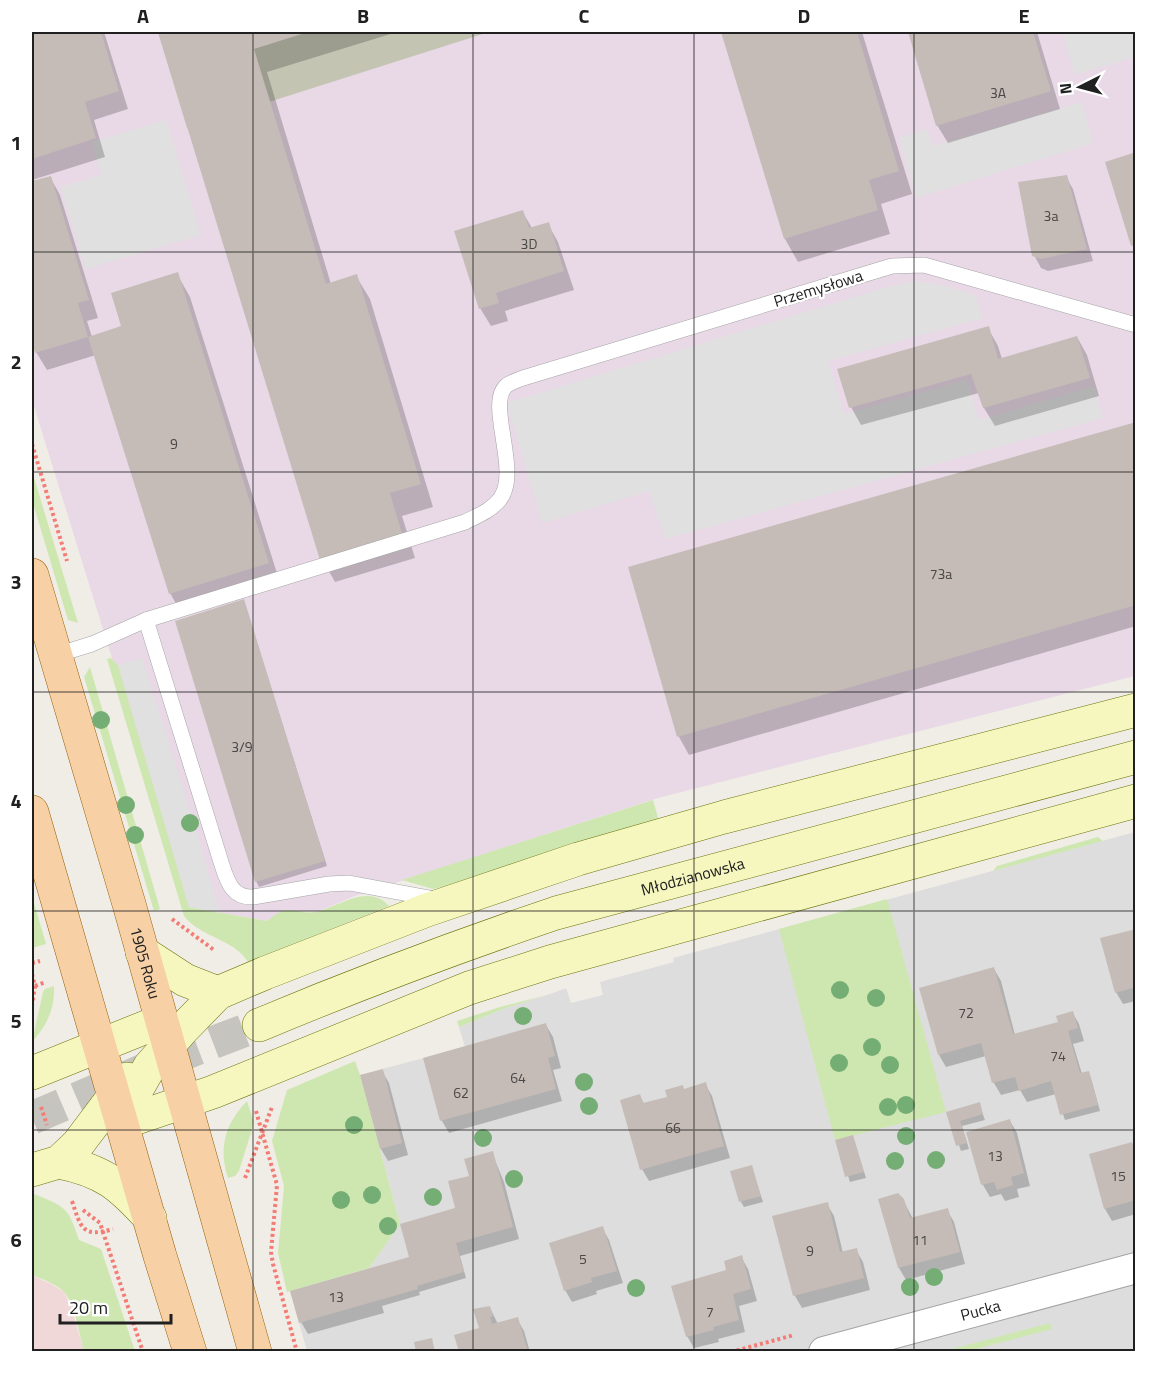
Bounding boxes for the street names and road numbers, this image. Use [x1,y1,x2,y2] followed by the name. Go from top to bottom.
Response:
[770,263,866,313] street label: Przemysłowa
[638,851,747,902] street label: Młodzianowska
[124,924,167,1001] street label: 1905 Roku
[958,1293,1003,1327] street label: Pucka

